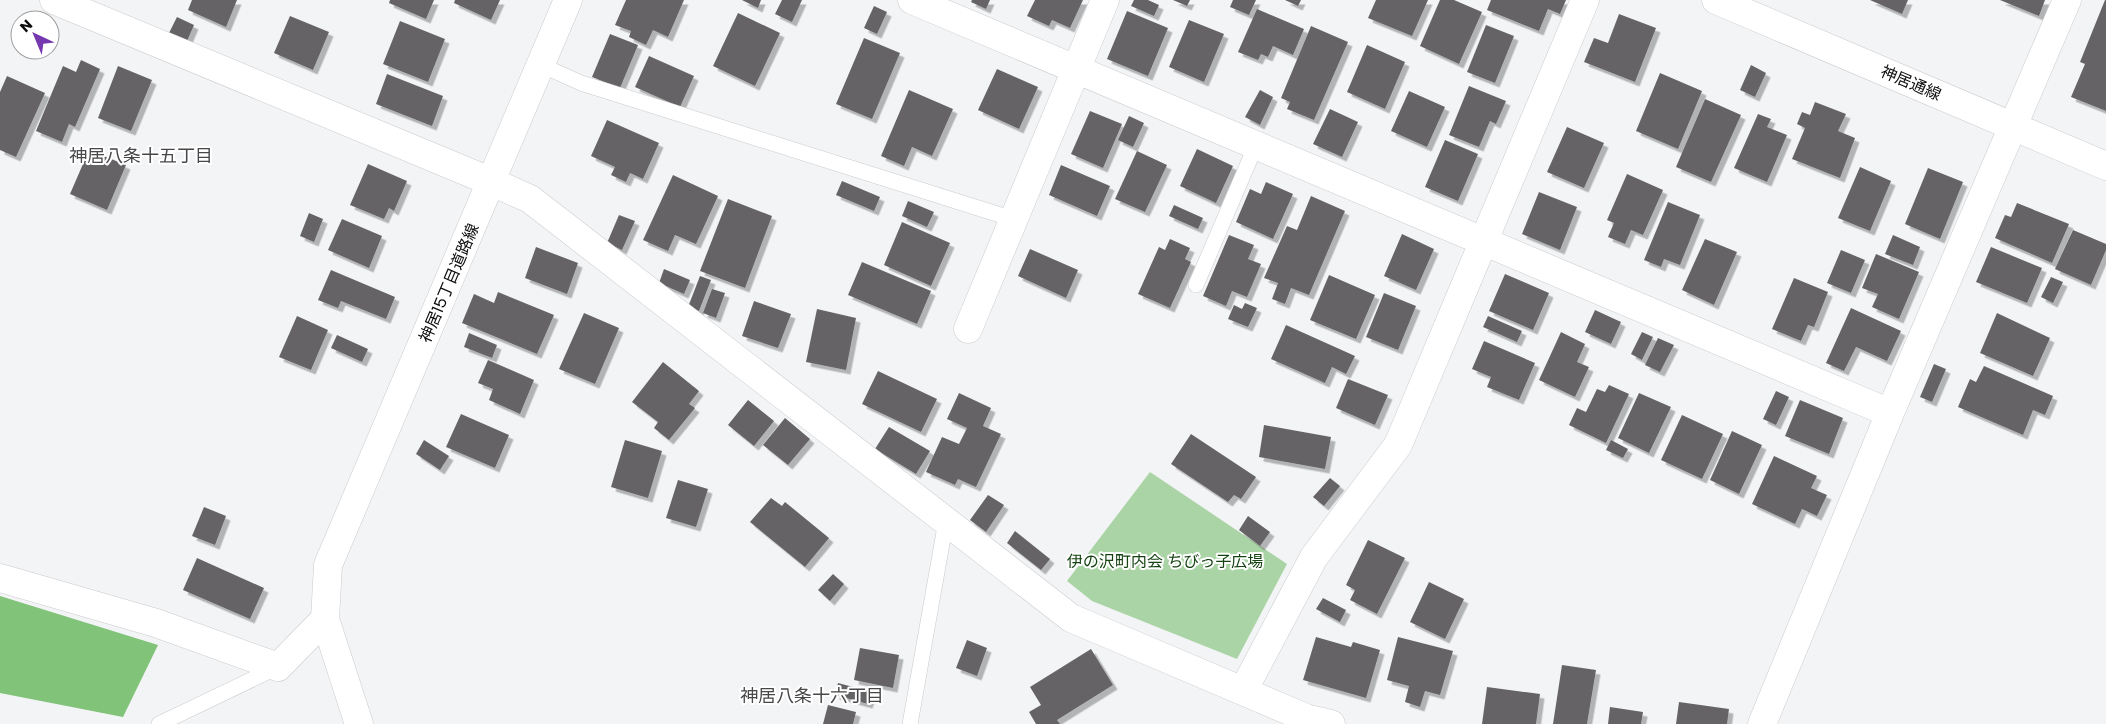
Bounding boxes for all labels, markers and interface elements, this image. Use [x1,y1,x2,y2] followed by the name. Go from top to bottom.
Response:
[10,10,60,60] north arrow
[15,15,37,36] text: N
[1877,60,1945,106] street label: 神居通線
[69,143,213,168] district label: 神居八条十五丁目
[414,220,484,346] street label: 神居15丁目道路線
[1067,550,1263,573] park label: 伊の沢町内会 ちびっ子広場
[740,683,884,708] district label: 神居八条十六丁目

